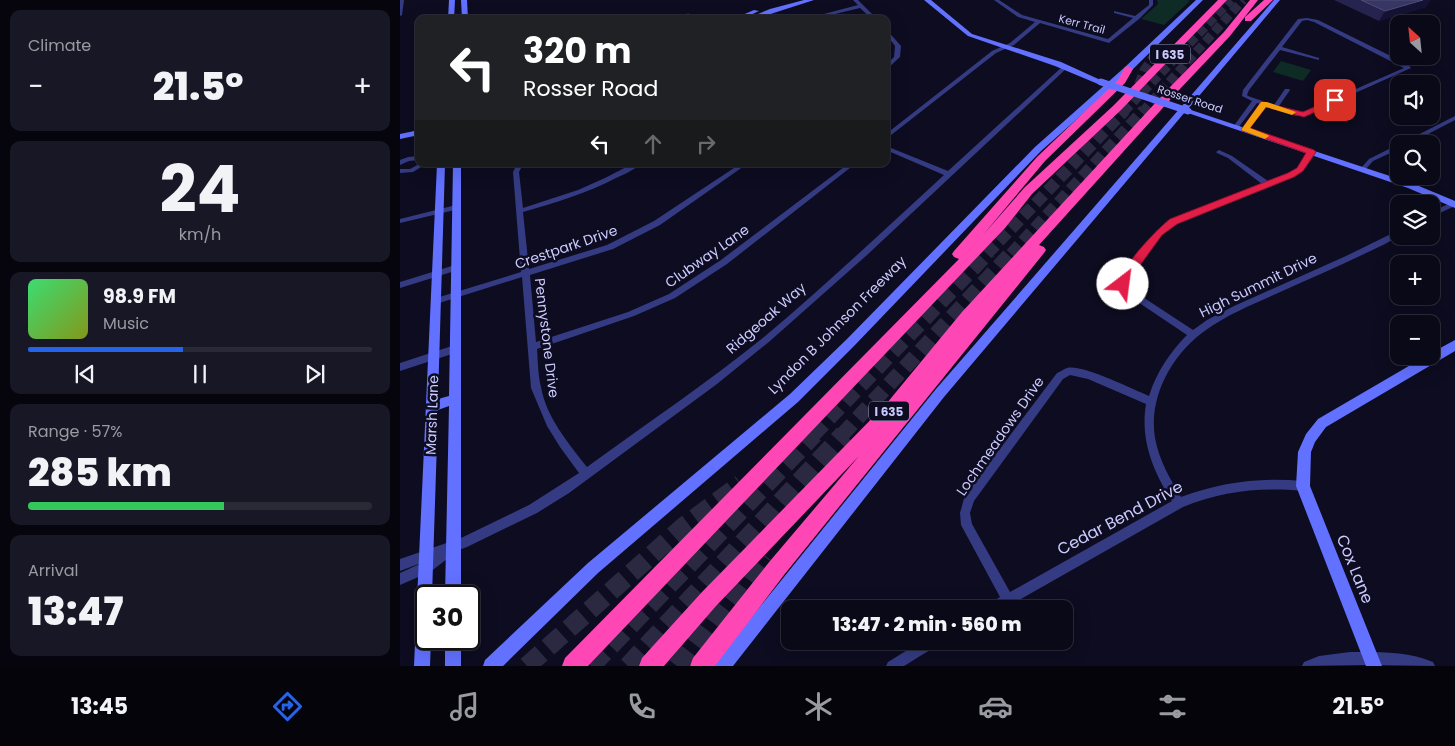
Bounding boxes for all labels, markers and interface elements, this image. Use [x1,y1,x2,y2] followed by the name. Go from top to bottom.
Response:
[1057,10,1107,38] street label: Kerr Trail
[1390,15,1440,65] north arrow
[1390,15,1440,365] map controls
[523,26,631,75] text: 320 m
[28,34,91,57] text: Climate
[440,35,505,100] icon: left
[1150,44,1190,64] road number: I 635
[153,60,244,113] text: 21.5°
[28,67,43,106] text: −
[353,67,372,106] text: +
[523,73,658,104] text: Rosser Road
[1390,75,1440,125] button: sound
[1314,79,1356,121] pin
[1155,81,1225,117] street label: Rosser Road
[1321,86,1349,114] icon: arrive
[586,130,614,158] icon: left
[639,130,667,158] icon: ahead
[692,130,720,158] icon: right
[1390,135,1440,185] button: search
[159,144,241,235] text: 24
[1390,195,1440,245] button: layers
[661,219,753,292] street label: Clubway Lane
[512,220,620,274] street label: Crestpark Drive
[179,223,221,246] text: km/h
[1196,248,1321,322] street label: High Summit Drive
[763,251,911,399] street label: Lyndon B Johnson Freeway
[1390,255,1440,305] button: +
[1096,257,1148,309] position arrow
[530,277,564,399] street label: Pennystone Drive
[722,278,810,358] street label: Ridgeoak Way
[103,283,176,310] text: 98.9 FM
[103,312,149,335] text: Music
[1390,315,1440,365] button: −
[71,360,99,388] icon: previous
[186,360,214,388] icon: pause
[301,360,329,388] icon: next
[951,372,1049,500] street label: Lochmeadows Drive
[421,374,443,455] street label: Marsh Lane
[869,402,909,421] road number: I 635
[28,420,122,443] text: Range · 57%
[28,446,172,499] text: 285 km
[1053,475,1187,561] street label: Cedar Bend Drive
[1331,531,1379,607] street label: Cox Lane
[28,559,78,582] text: Arrival
[28,585,124,638] text: 13:47
[415,585,480,650] speed limit sign: 30
[832,611,1022,638] text: 13:47 · 2 min · 560 m
[270,689,305,724] icon: directions
[447,689,482,724] icon: music
[624,689,659,724] icon: phone
[801,689,836,724] icon: climate
[978,689,1013,724] icon: car
[1155,689,1190,724] icon: filters
[71,691,128,722] text: 13:45
[1332,691,1384,722] text: 21.5°

